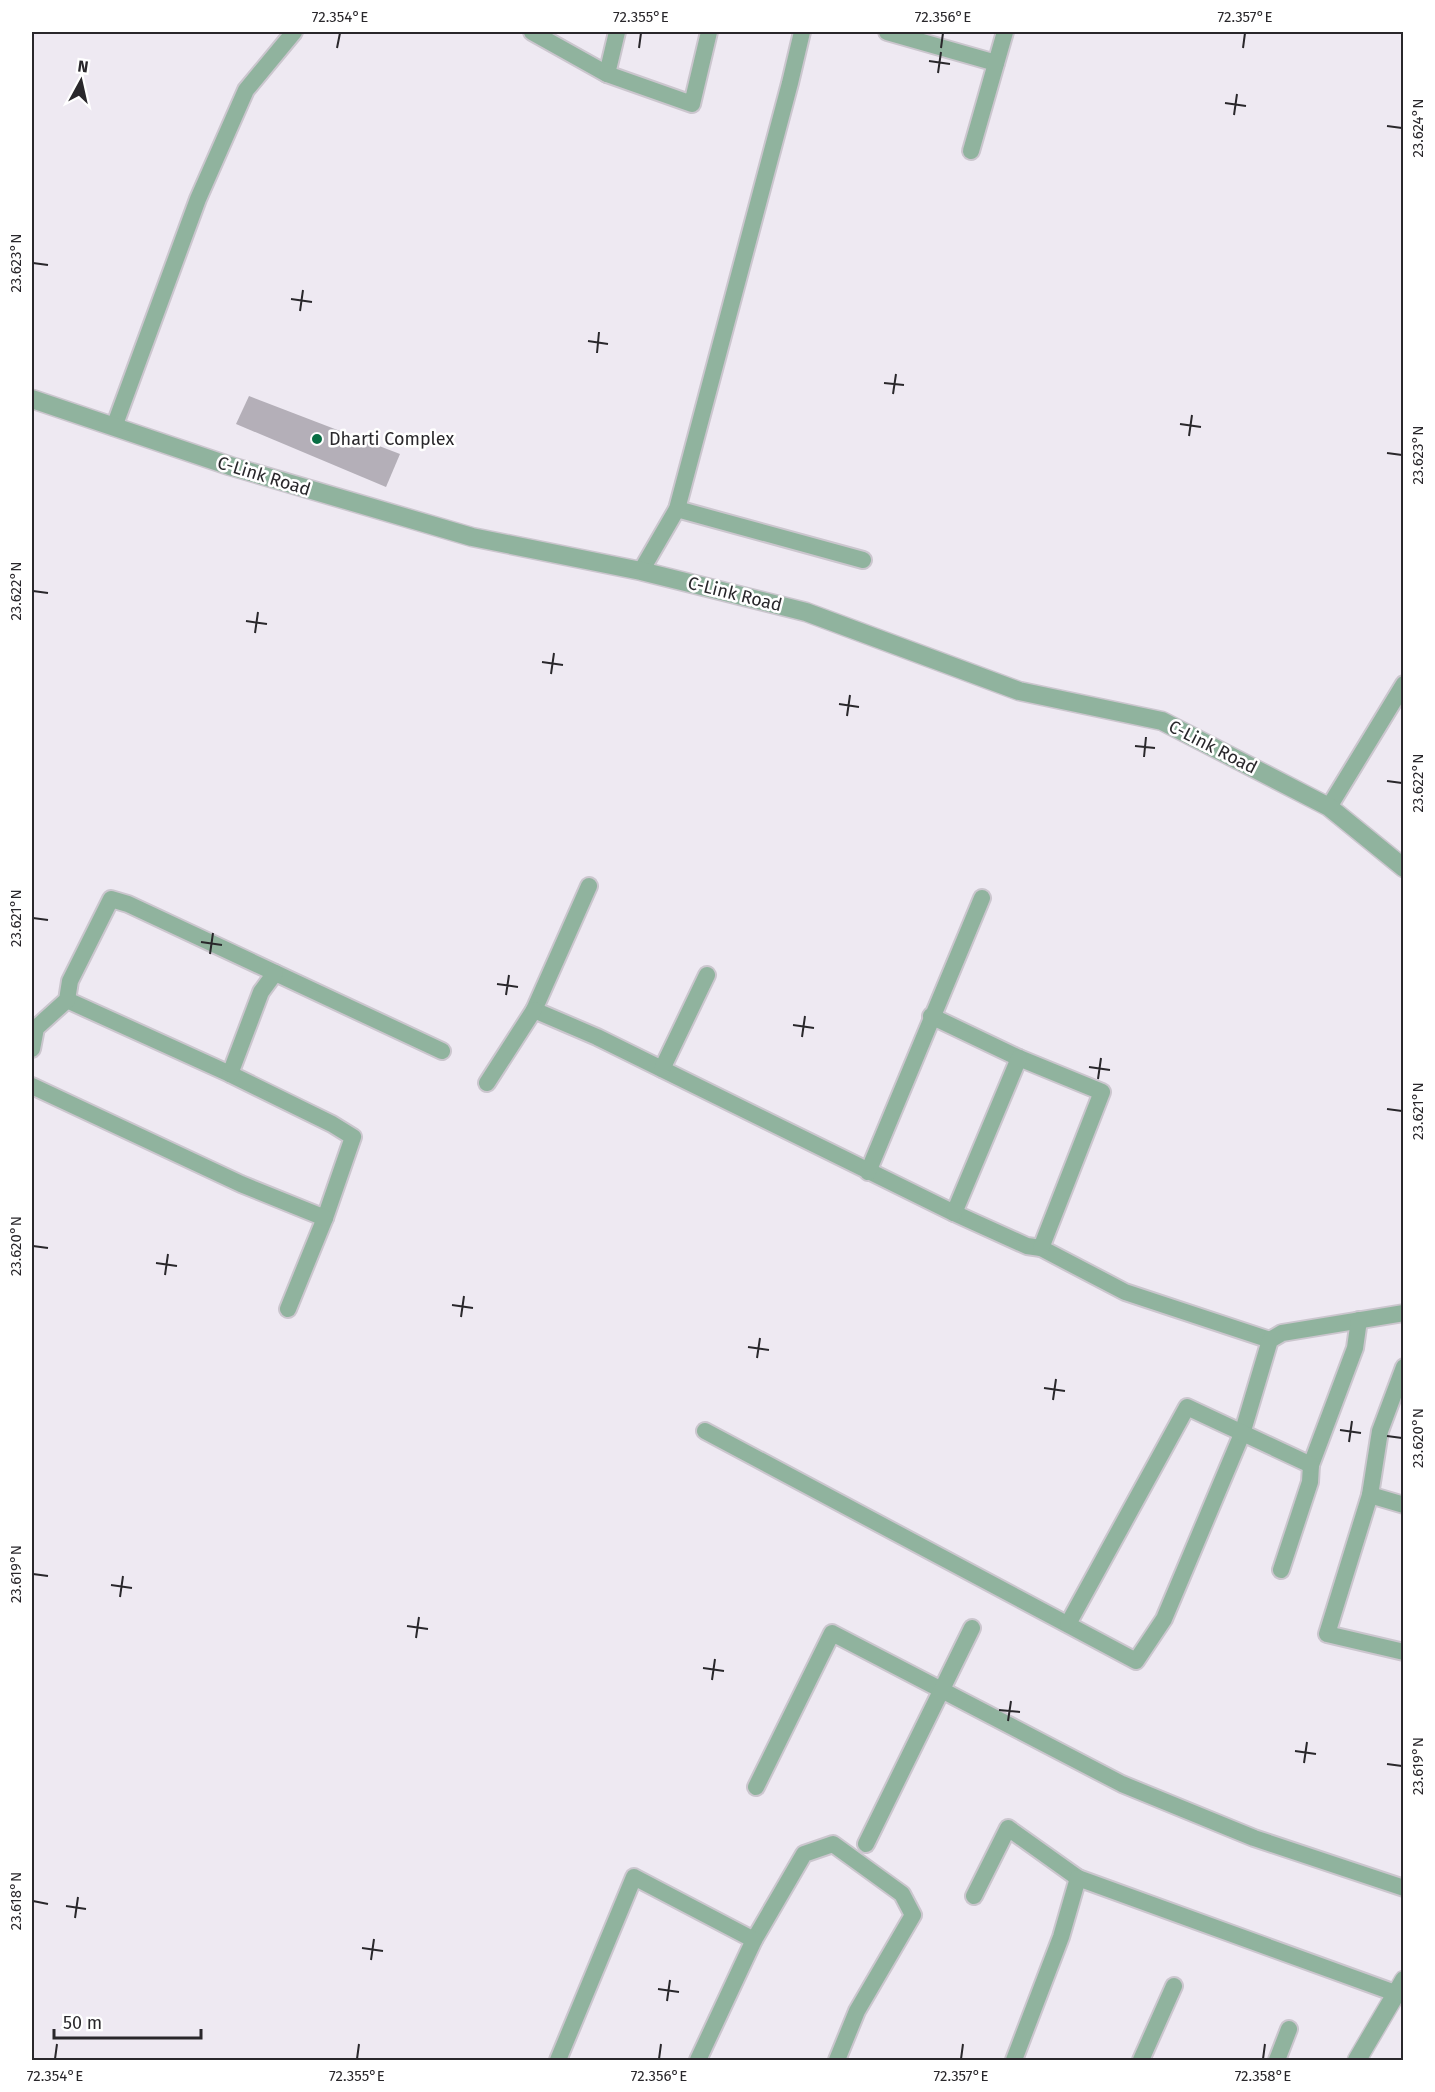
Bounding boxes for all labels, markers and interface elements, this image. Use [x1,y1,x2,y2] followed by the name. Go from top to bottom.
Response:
[312,8,368,26] text: 72.354°E
[613,8,669,26] text: 72.355°E
[915,8,971,26] text: 72.356°E
[1218,8,1272,26] text: 72.357°E
[51,51,111,111] north arrow
[76,56,90,77] text: N
[1409,98,1427,158] text: 23.624°N
[7,233,25,293] text: 23.623°N
[1409,425,1427,485] text: 23.623°N
[329,428,454,450] place label: Dharti Complex
[310,432,324,446] marker: Dharti Complex
[215,451,313,501] street label: C-Link Road
[7,561,25,621] text: 23.622°N
[686,572,784,616] street label: C-Link Road
[1165,715,1261,779] street label: C-Link Road
[1409,753,1427,813] text: 23.622°N
[7,889,25,947] text: 23.621°N
[1409,1082,1427,1140] text: 23.621°N
[7,1216,25,1276] text: 23.620°N
[1409,1408,1427,1468] text: 23.620°N
[7,1545,25,1603] text: 23.619°N
[1409,1737,1427,1795] text: 23.619°N
[7,1872,25,1930] text: 23.618°N
[54,2002,201,2040] scale bar
[63,2012,102,2034] text: 50 m
[27,2067,83,2085] text: 72.354°E
[329,2067,385,2085] text: 72.355°E
[631,2067,687,2085] text: 72.356°E
[934,2067,988,2085] text: 72.357°E
[1235,2067,1291,2085] text: 72.358°E

